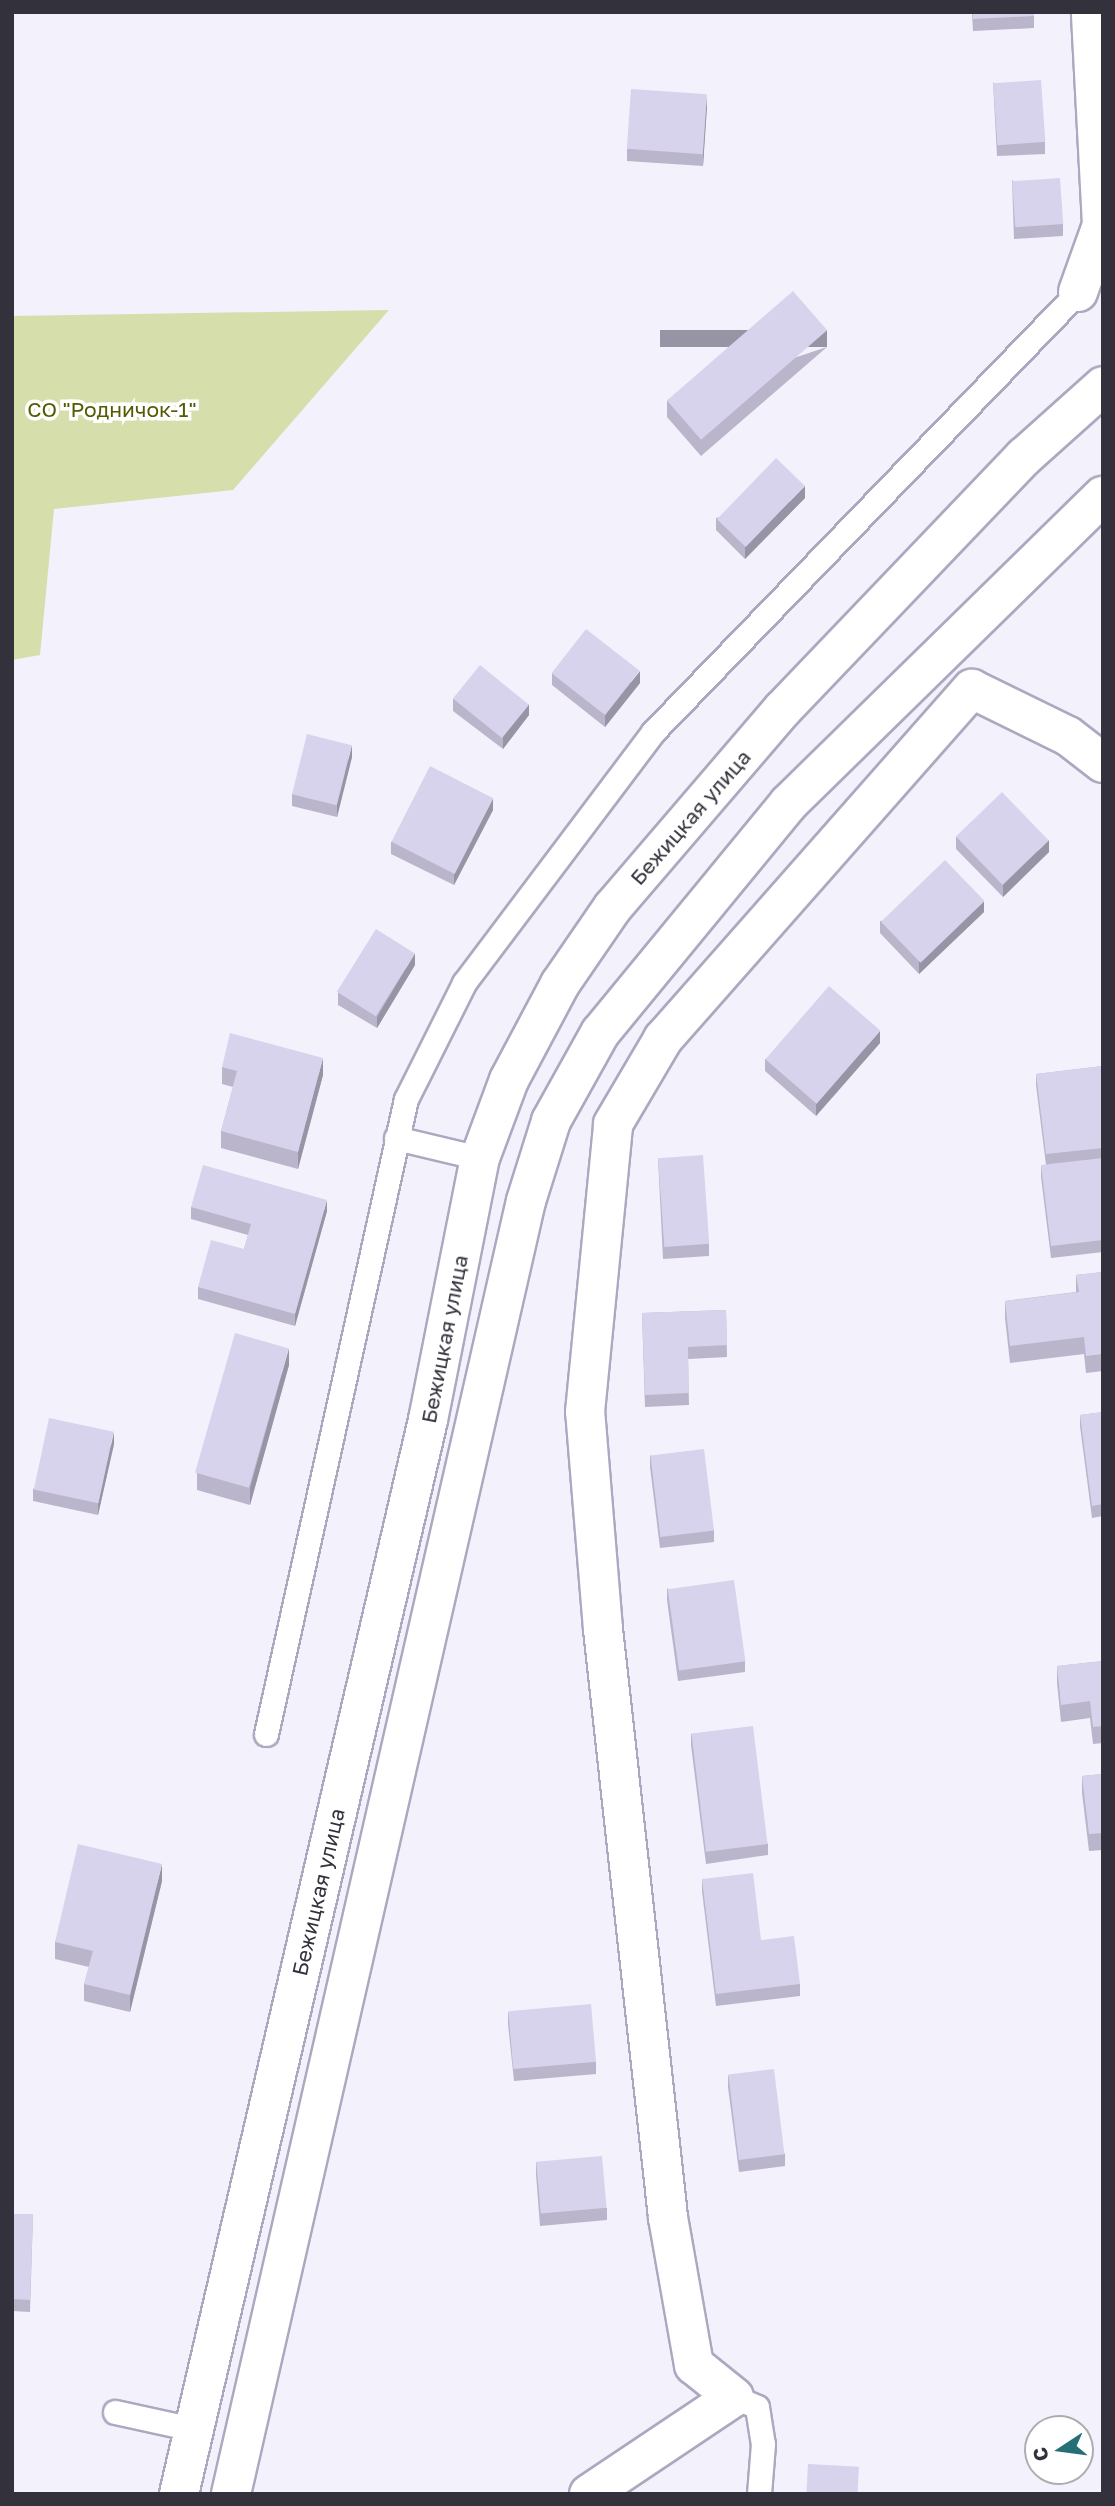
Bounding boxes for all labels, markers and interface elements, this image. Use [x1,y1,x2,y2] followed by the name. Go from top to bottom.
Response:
[27,396,197,422] park label: СО "Родничок-1"
[624,744,756,890] street label: Бежицкая улица
[415,1253,473,1425] street label: Бежицкая улица
[287,1806,349,1978] street label: Бежицкая улица
[1024,2415,1094,2485] north arrow
[1027,2445,1053,2464] text: С

